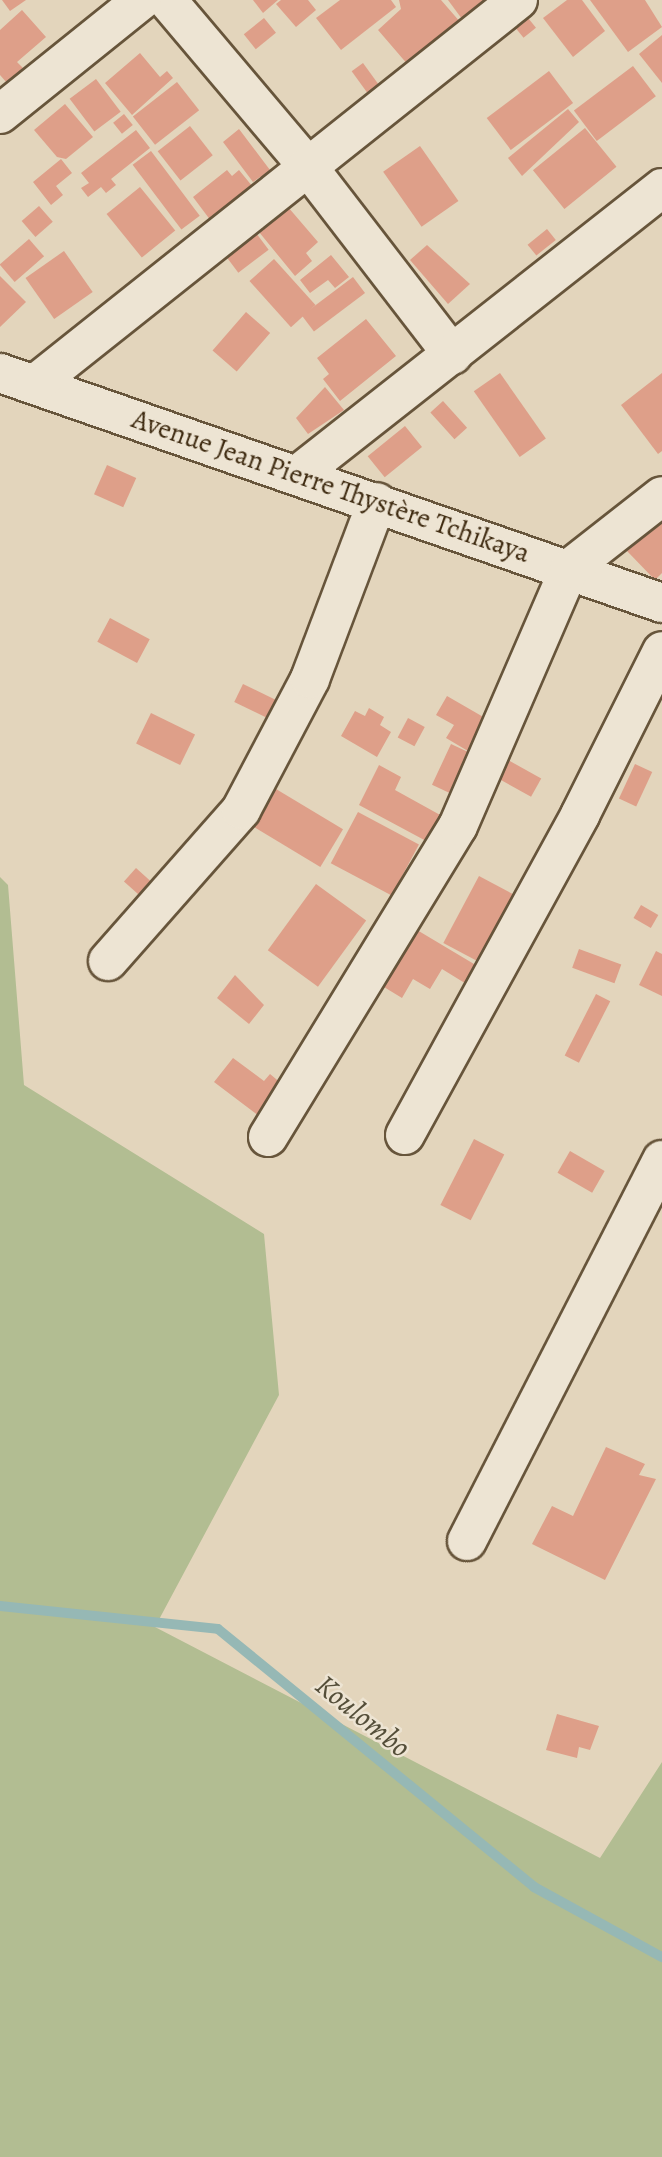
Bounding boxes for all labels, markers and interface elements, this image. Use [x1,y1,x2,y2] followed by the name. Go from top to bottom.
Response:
[128,402,534,570] street label: Avenue Jean Pierre Thystère Tchikaya
[308,1667,418,1765] water label: Koulombo

